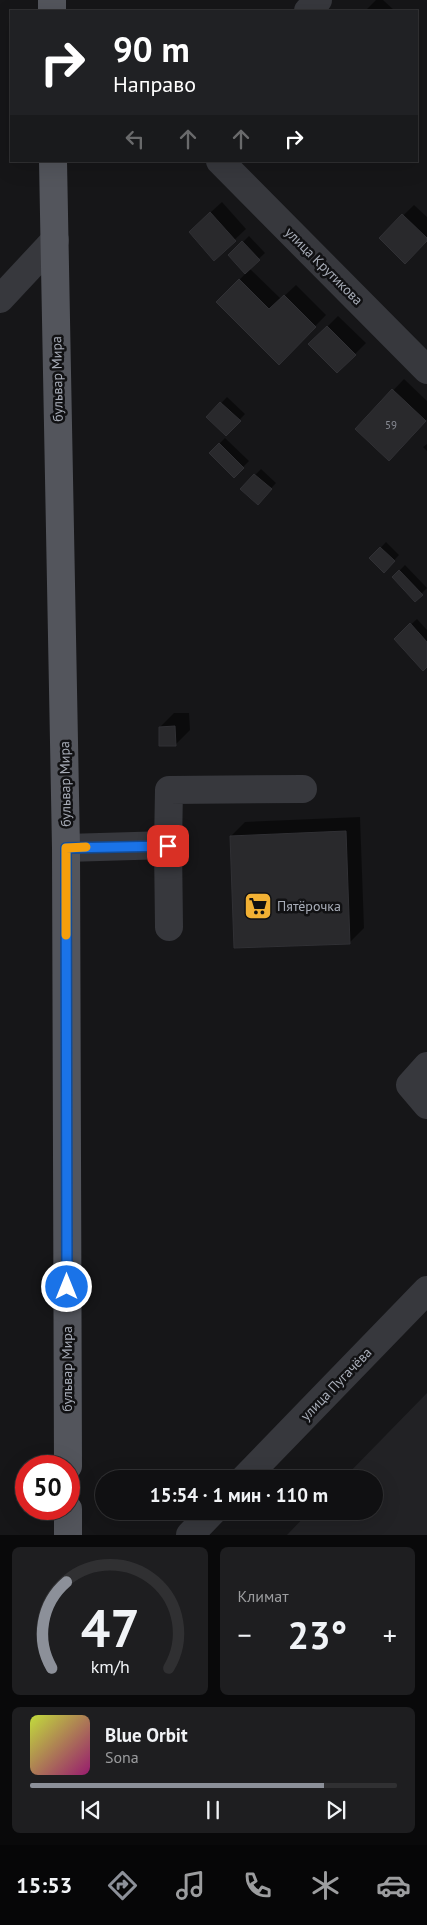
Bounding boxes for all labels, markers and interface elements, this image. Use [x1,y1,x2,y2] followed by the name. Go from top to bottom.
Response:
[113,26,190,72] text: 90 m
[30,30,95,95] icon: right
[113,70,196,98] text: Направо
[121,125,149,153] icon: left
[174,125,202,153] icon: ahead
[227,125,255,153] icon: ahead
[280,125,308,153] icon: right
[281,223,367,309] street label: улица Крутикова
[47,336,67,422] street label: бульвар Мира
[385,418,397,432] house number: 59
[55,741,75,827] street label: бульвар Мира
[147,825,189,867] pin
[154,832,182,860] icon: arrive
[243,891,273,921] supermarket icon: Пятёрочка
[277,897,341,915] place label: Пятёрочка
[40,1260,92,1312] position arrow
[58,1326,76,1412] street label: бульвар Мира
[296,1343,376,1424] street label: улица Пугачёва
[15,1455,80,1520] speed limit sign: 50
[150,1483,328,1507] text: 15:54 · 1 мин · 110 m
[238,1586,289,1606] text: Климат
[80,1594,139,1661] text: 47
[287,1610,347,1659] text: 23°
[238,1616,252,1653] text: −
[383,1616,397,1653] text: +
[90,1655,129,1678] text: km/h
[105,1723,188,1747] text: Blue Orbit
[105,1747,139,1767] text: Sona
[77,1796,105,1824] icon: previous
[199,1796,227,1824] icon: pause
[322,1796,350,1824] icon: next
[105,1868,140,1903] icon: directions
[173,1868,208,1903] icon: music
[240,1868,275,1903] icon: phone
[308,1868,343,1903] icon: climate
[376,1868,411,1903] icon: car
[16,1871,72,1899] text: 15:53

